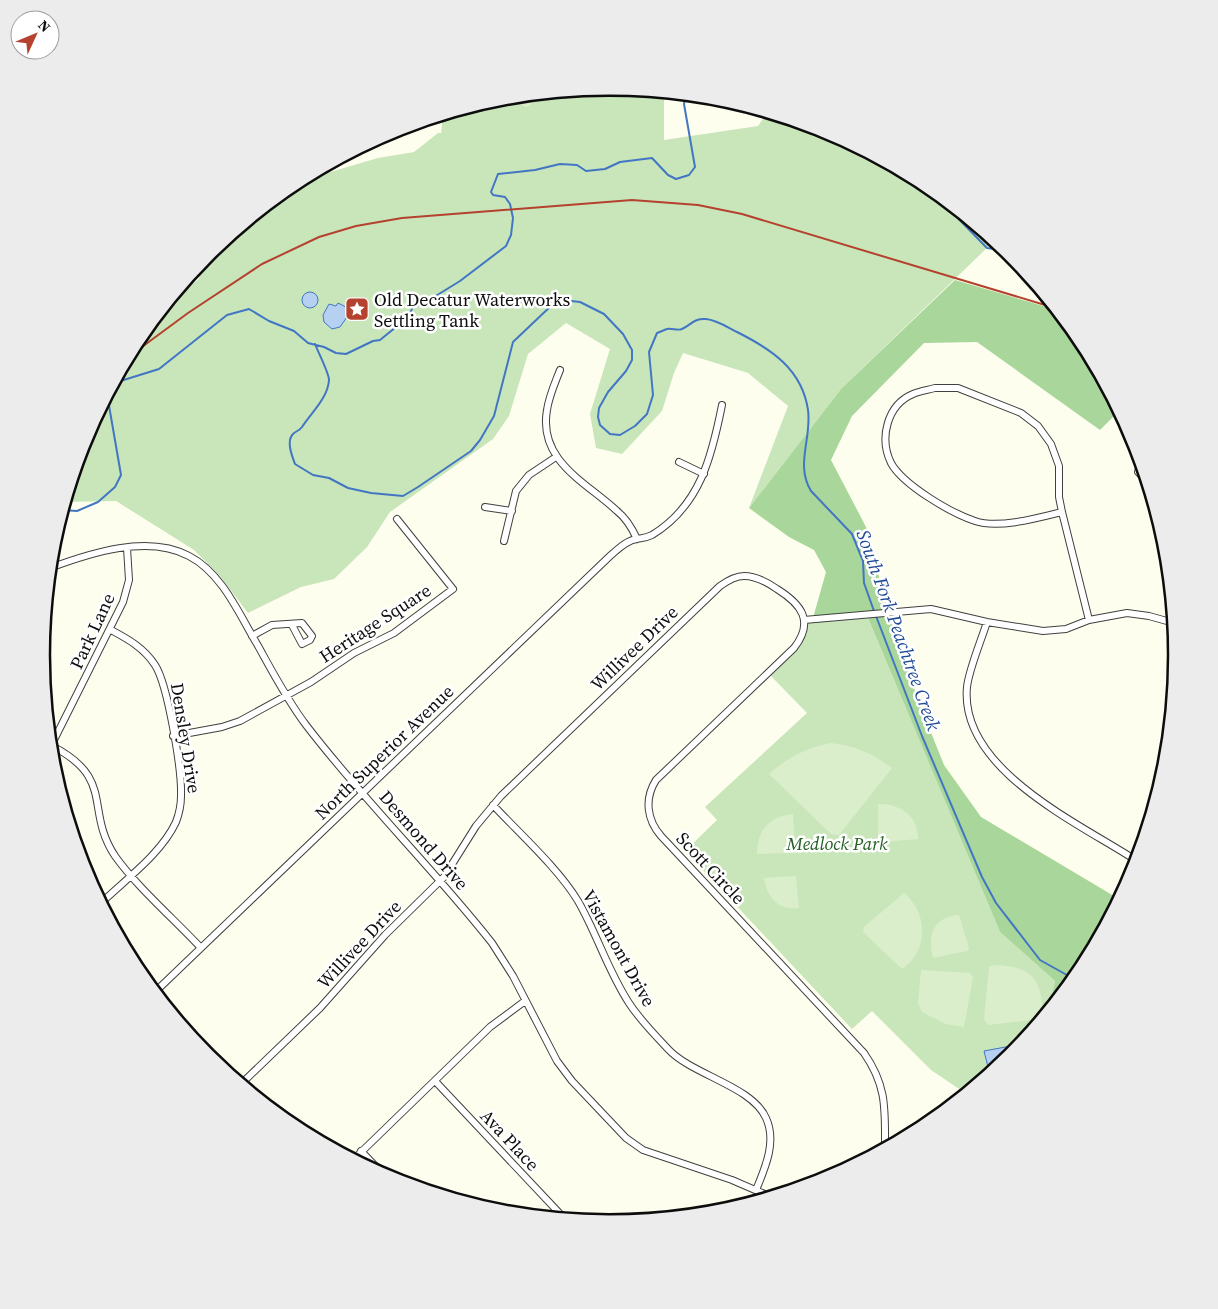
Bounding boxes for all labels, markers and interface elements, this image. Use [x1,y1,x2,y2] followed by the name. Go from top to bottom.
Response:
[10,10,60,60] north arrow
[34,15,55,37] text: N
[374,287,570,333] place label: Old Decatur Waterworks Settling Tank
[344,296,370,322] place icon: Old Decatur Waterworks Settling Tank
[851,526,947,734] water label: South Fork Peachtree Creek
[314,577,436,669] street label: Heritage Square
[64,589,120,673] street label: Park Lane
[585,600,683,696] street label: Willivee Drive
[309,679,459,825] street label: North Superior Avenue
[165,681,207,795] street label: Densley Drive
[374,785,474,895] street label: Desmond Drive
[671,826,751,910] street label: Scott Circle
[786,831,888,856] park label: Medlock Park
[577,885,661,1011] street label: Vistamont Drive
[311,894,407,994] street label: Willivee Drive
[475,1104,545,1176] street label: Ava Place

